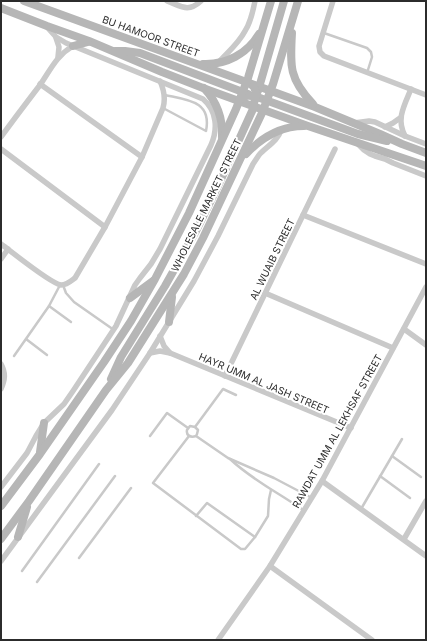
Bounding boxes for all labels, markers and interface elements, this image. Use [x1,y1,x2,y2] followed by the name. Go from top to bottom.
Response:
[101,13,201,59] street label: BU HAMOOR STREET
[168,137,244,273] street label: WHOLESALE MARKET STREET
[247,216,297,302] street label: AL WUAIB STREET
[197,350,331,416] street label: HAYR UMM AL JASH STREET
[290,352,384,510] street label: RAWDAT UMM AL LEKHSAF STREET

